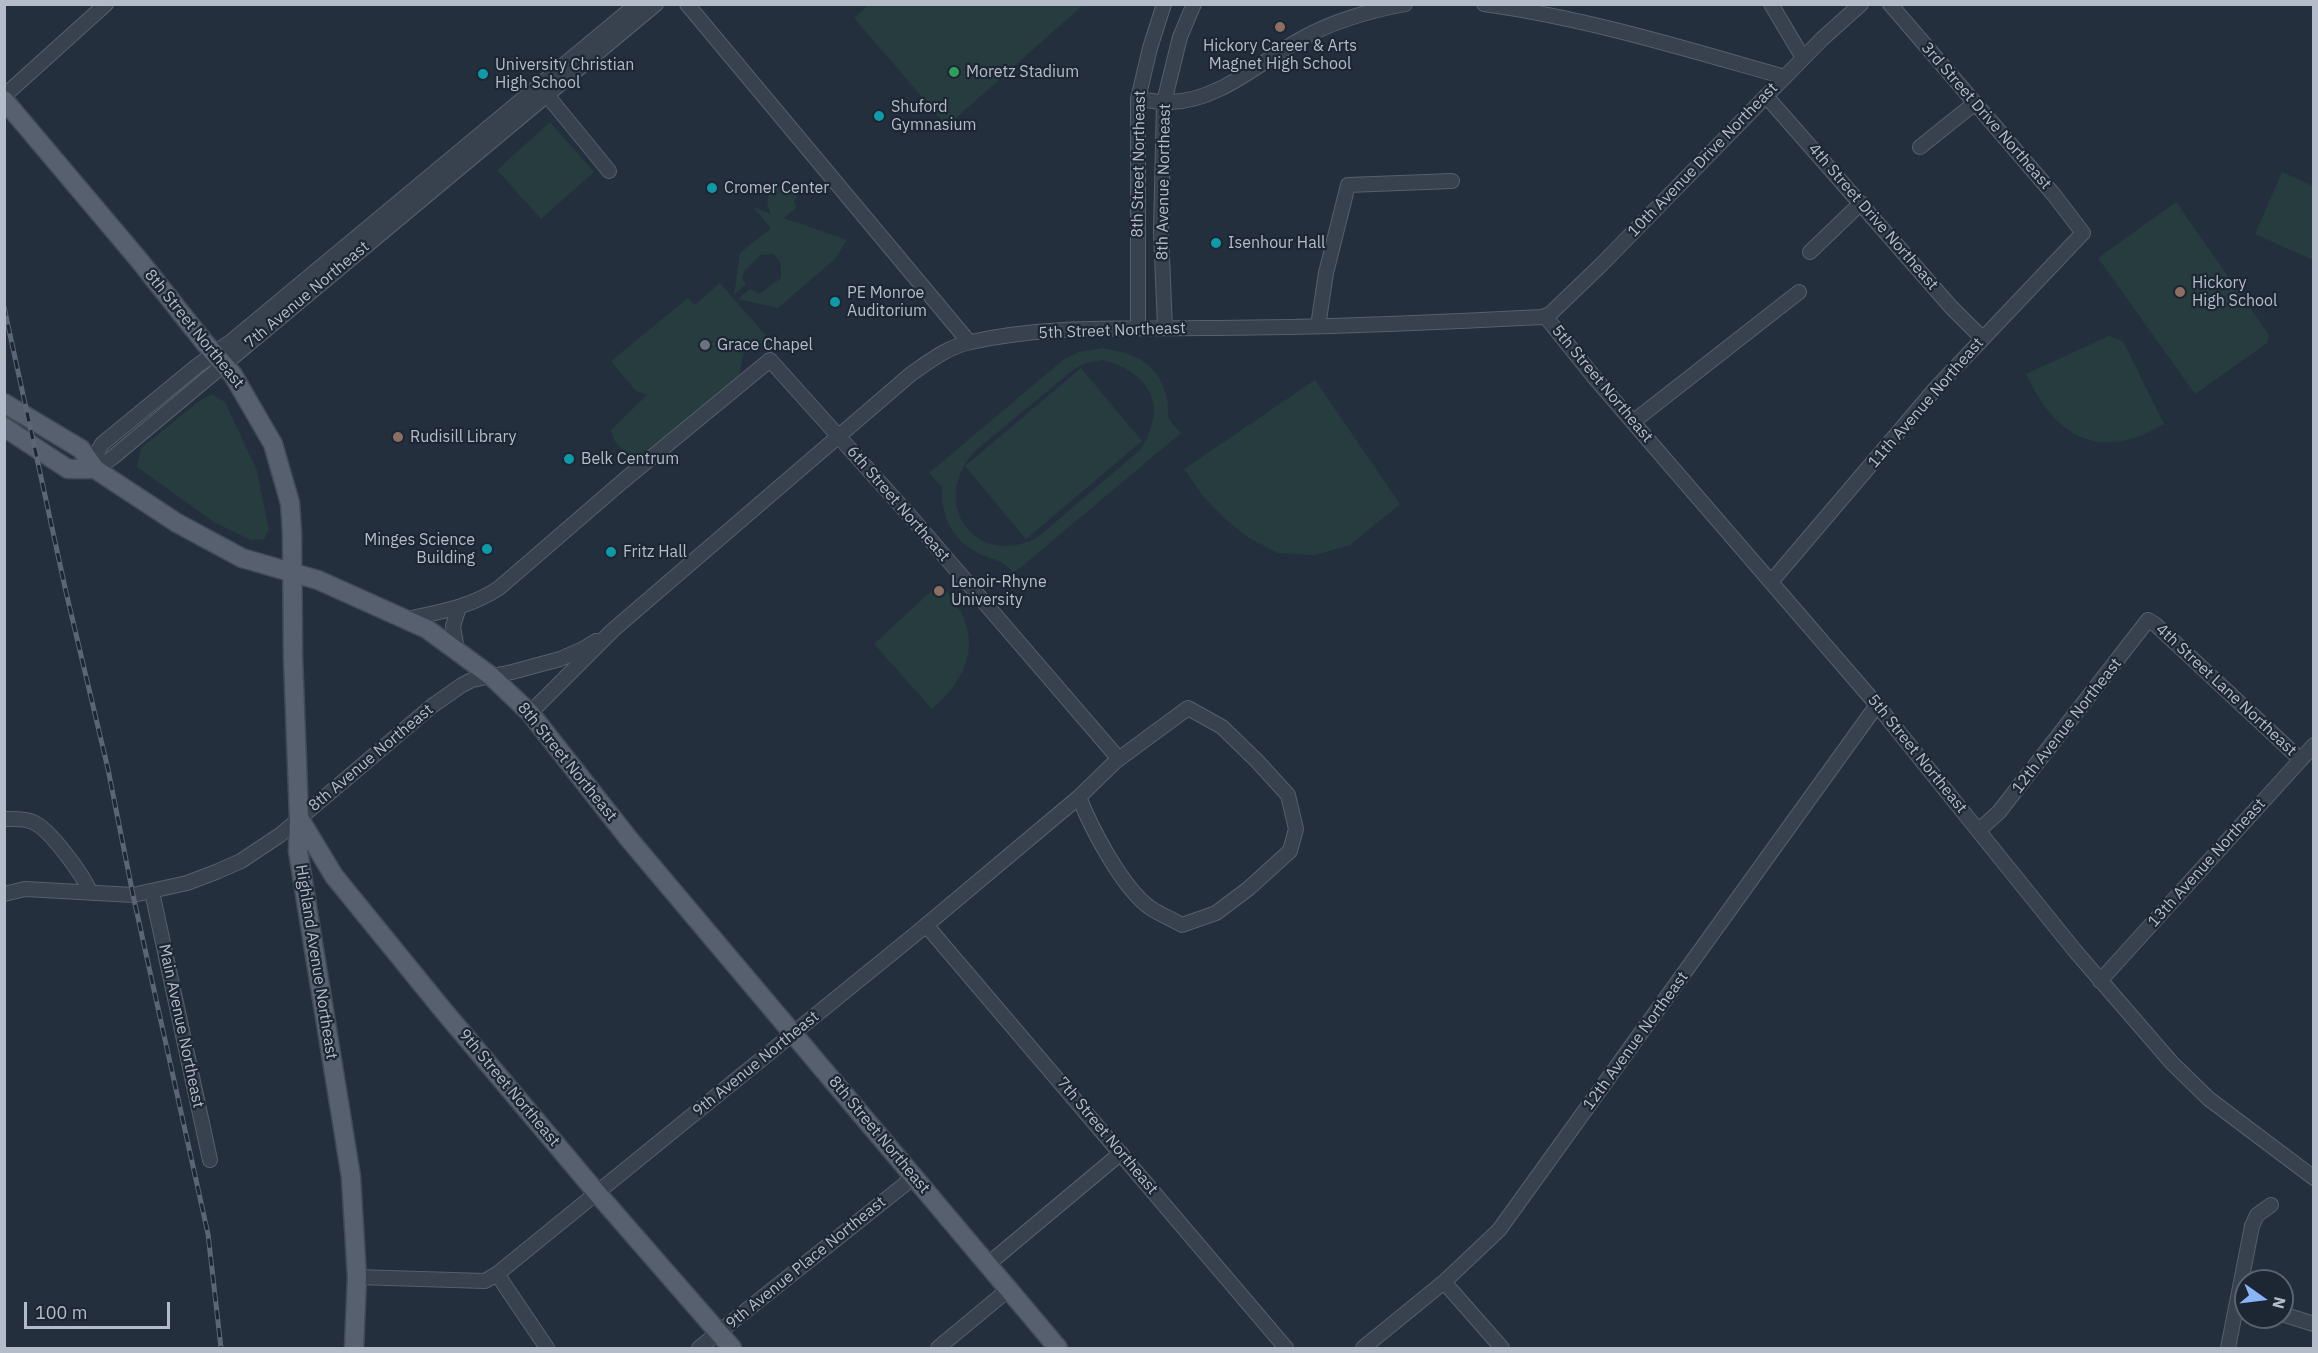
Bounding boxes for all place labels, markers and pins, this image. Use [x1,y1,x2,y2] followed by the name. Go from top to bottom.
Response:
[1273,20,1287,34] marker: Hickory Career & Arts Magnet High School
[1203,36,1357,74] place label: Hickory Career & Arts Magnet High School
[495,55,634,93] place label: University Christian High School
[966,62,1079,82] place label: Moretz Stadium
[947,65,961,79] marker: Moretz Stadium
[476,67,490,81] marker: University Christian High School
[891,97,977,135] place label: Shuford Gymnasium
[872,109,886,123] marker: Shuford Gymnasium
[724,178,829,198] place label: Cromer Center
[705,181,719,195] marker: Cromer Center
[1228,233,1325,253] place label: Isenhour Hall
[1209,236,1223,250] marker: Isenhour Hall
[2192,273,2277,311] place label: Hickory High School
[847,283,927,321] place label: PE Monroe Auditorium
[2173,285,2187,299] marker: Hickory High School
[828,295,842,309] marker: PE Monroe Auditorium
[717,335,813,355] place label: Grace Chapel
[698,338,712,352] marker: Grace Chapel
[410,427,516,447] place label: Rudisill Library
[391,430,405,444] marker: Rudisill Library
[581,449,679,469] place label: Belk Centrum
[562,452,576,466] marker: Belk Centrum
[364,530,475,568] place label: Minges Science Building
[480,542,494,556] marker: Minges Science Building
[623,542,687,562] place label: Fritz Hall
[604,545,618,559] marker: Fritz Hall
[951,572,1047,610] place label: Lenoir-Rhyne University
[932,584,946,598] marker: Lenoir-Rhyne University

